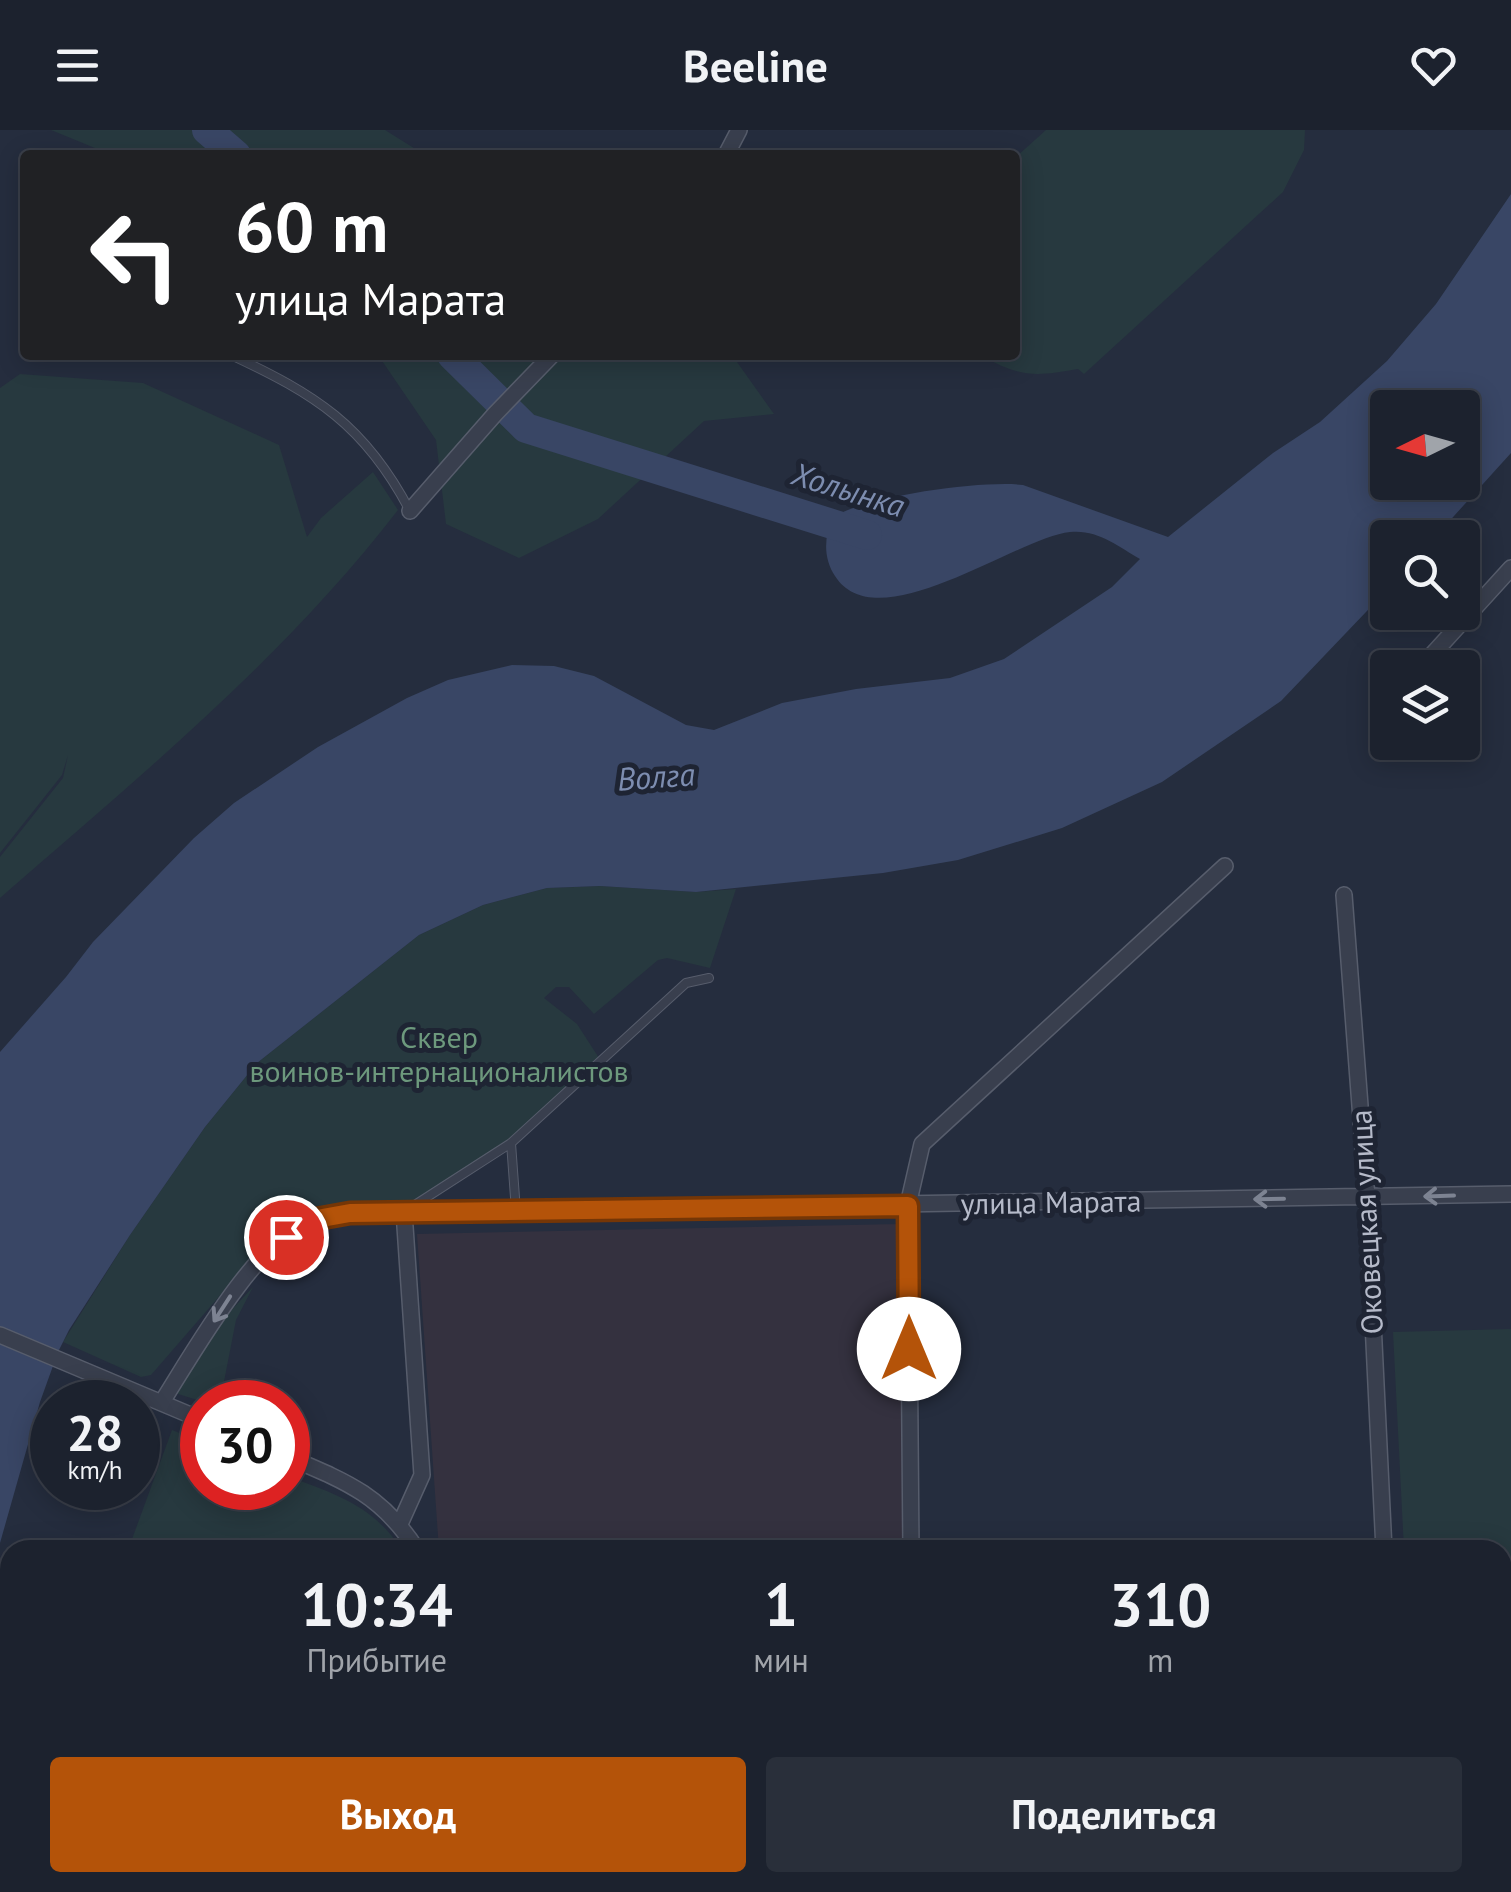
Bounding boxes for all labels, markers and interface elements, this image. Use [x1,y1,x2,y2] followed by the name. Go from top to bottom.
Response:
[683,36,828,94] text: Beeline
[50,38,105,93] icon: menu
[1406,38,1461,93] icon: heart
[235,181,388,271] text: 60 m
[70,190,200,320] icon: left
[235,269,506,327] text: улица Марата
[1370,390,1480,500] north arrow
[1370,390,1480,760] map controls
[786,452,910,526] water label: Холынка
[1370,520,1480,630] button: search
[1370,650,1480,760] button: layers
[616,752,697,800] water label: Волга
[249,1017,629,1090] park label: Сквер воинов-интернационалистов
[1340,1109,1391,1335] street label: Оковецкая улица
[960,1180,1142,1223] street label: улица Марата
[1423,1186,1455,1205] one-way arrow
[1254,1190,1286,1209] one-way arrow
[244,1195,329,1280] pin
[259,1210,314,1265] icon: arrive
[211,1295,232,1323] one-way arrow
[857,1297,961,1401] position arrow
[180,1380,310,1510] speed limit sign: 30
[67,1400,123,1465] text: 28
[68,1454,122,1486] text: km/h
[301,1565,453,1643] text: 10:34
[764,1565,798,1643] text: 1
[1109,1565,1211,1643] text: 310
[306,1639,447,1681] text: Прибытие
[753,1639,809,1681] text: мин
[1147,1639,1173,1681] text: m
[50,1757,746,1872] button: Выход
[766,1757,1462,1872] button: Поделиться

